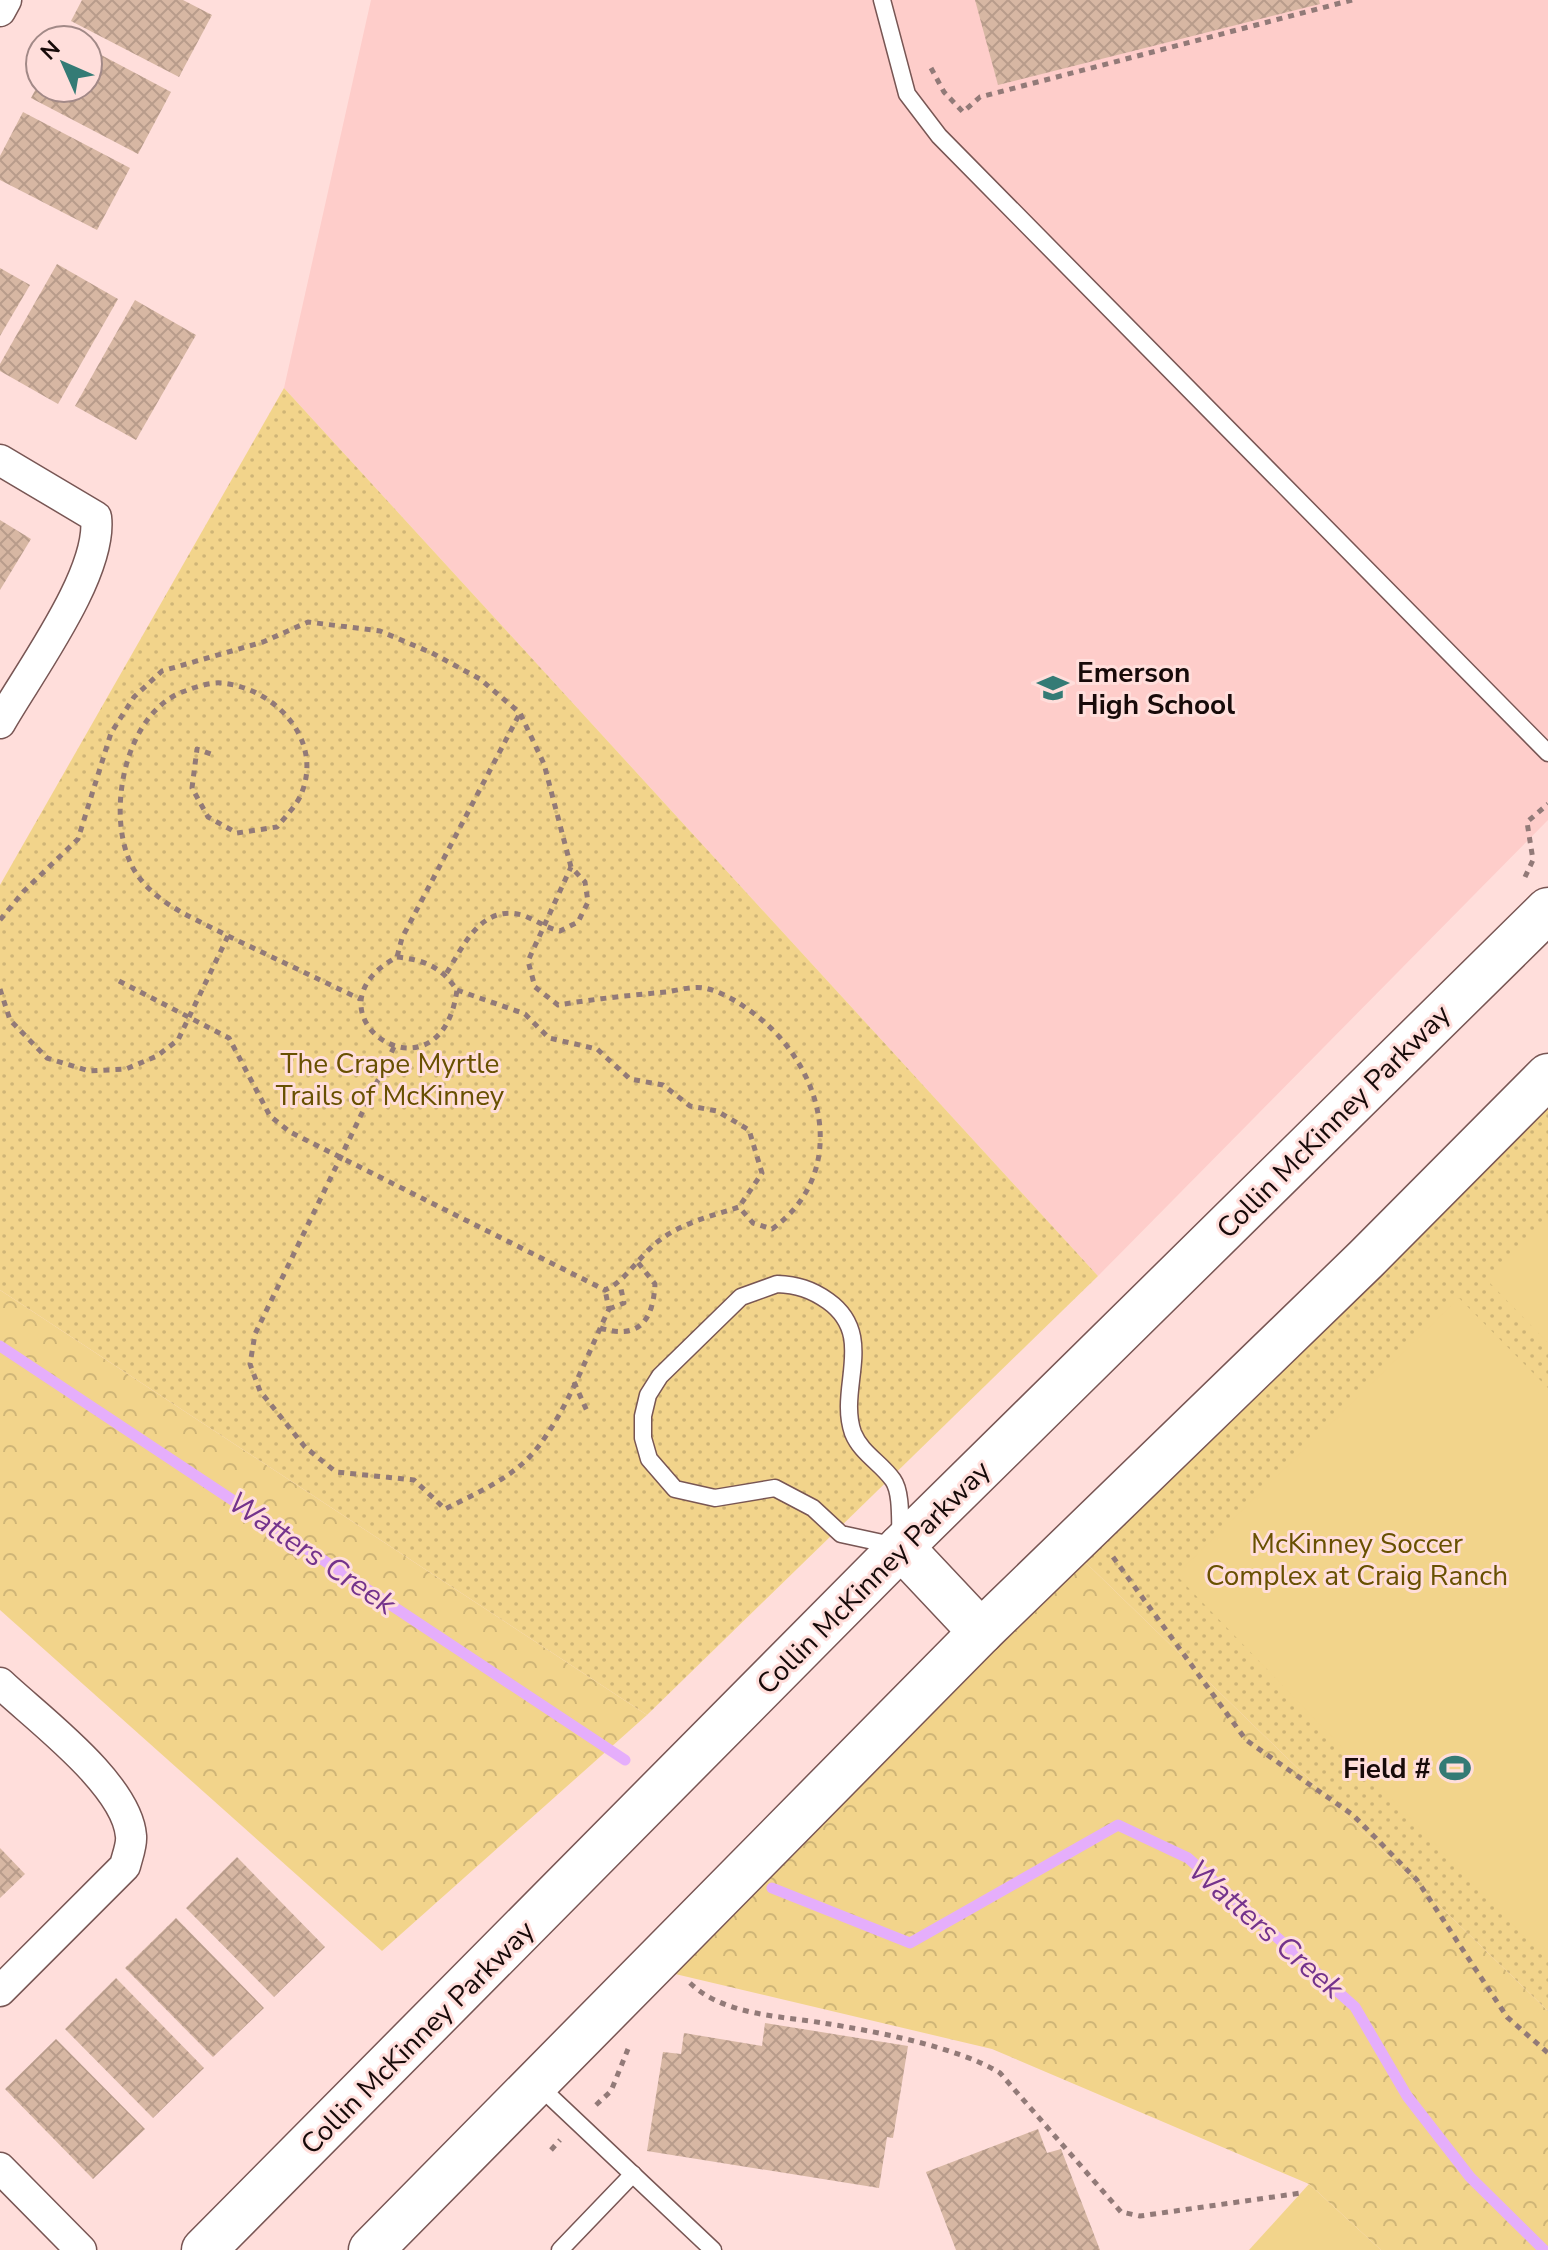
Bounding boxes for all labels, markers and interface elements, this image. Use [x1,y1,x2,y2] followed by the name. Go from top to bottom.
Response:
[24,24,104,104] north arrow
[34,34,67,67] text: N
[1077,654,1235,724] place label: Emerson High School
[1036,671,1070,705] school or university icon: Emerson High School
[1208,996,1459,1247] street label: Collin McKinney Parkway
[276,1045,505,1115] park label: The Crape Myrtle Trails of McKinney
[748,1452,999,1703] street label: Collin McKinney Parkway
[220,1482,404,1625] water label: Watters Creek
[1206,1525,1508,1595] park label: McKinney Soccer Complex at Craig Ranch
[1343,1750,1431,1788] place label: Field #
[1438,1751,1472,1785] sports icon: Field #
[1179,1850,1353,2009] water label: Watters Creek
[292,1912,543,2163] street label: Collin McKinney Parkway

